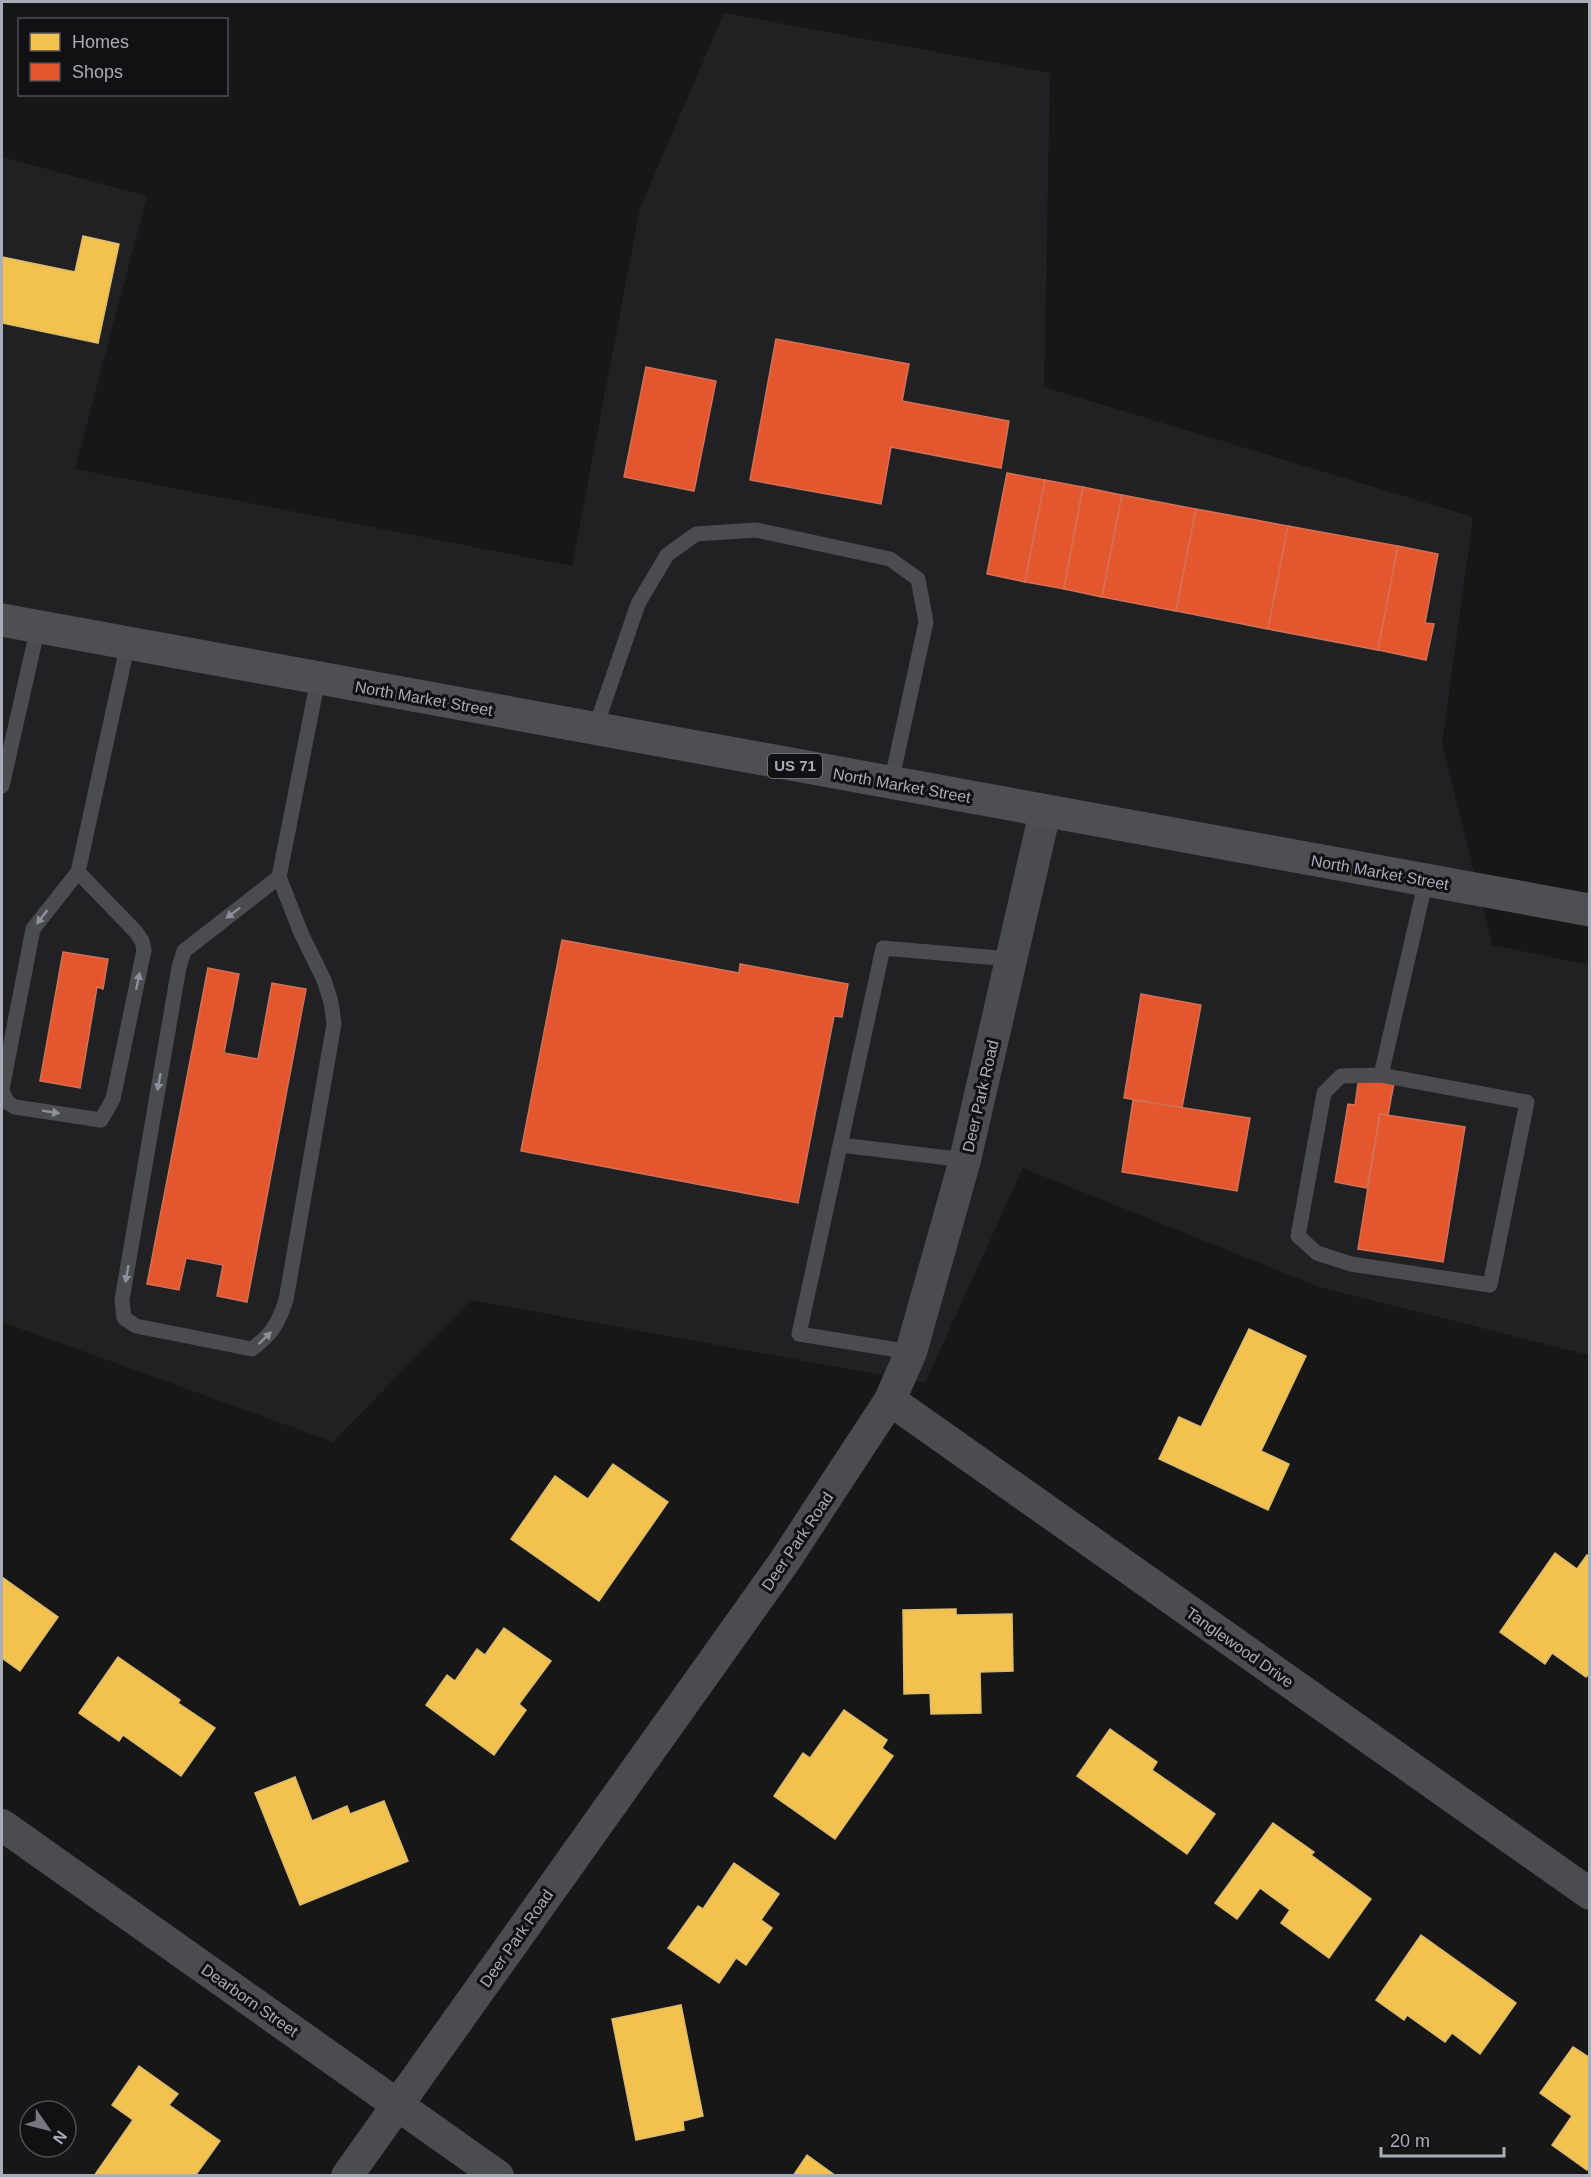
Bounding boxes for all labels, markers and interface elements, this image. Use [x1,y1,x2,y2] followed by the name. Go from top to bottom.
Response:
[18,18,228,96] legend
[72,32,129,52] text: Homes
[72,62,123,82] text: Shops
[354,678,495,719] street label: North Market Street
[768,754,822,778] road number: US 71
[832,765,973,806] street label: North Market Street
[1310,852,1451,893] street label: North Market Street
[225,906,240,918] one-way arrow
[36,910,48,925] one-way arrow
[134,972,143,991] one-way arrow
[959,1038,1002,1154] street label: Deer Park Road
[154,1072,163,1091] one-way arrow
[42,1108,61,1117] one-way arrow
[122,1265,131,1284] one-way arrow
[258,1331,272,1345] one-way arrow
[758,1489,837,1594] street label: Deer Park Road
[1183,1604,1297,1691] street label: Tanglewood Drive
[477,1886,556,1990] street label: Deer Park Road
[198,1961,302,2040] street label: Dearborn Street
[18,2099,78,2159] north arrow
[1381,2120,1504,2158] scale bar
[50,2128,70,2147] text: N
[1390,2131,1430,2151] text: 20 m

